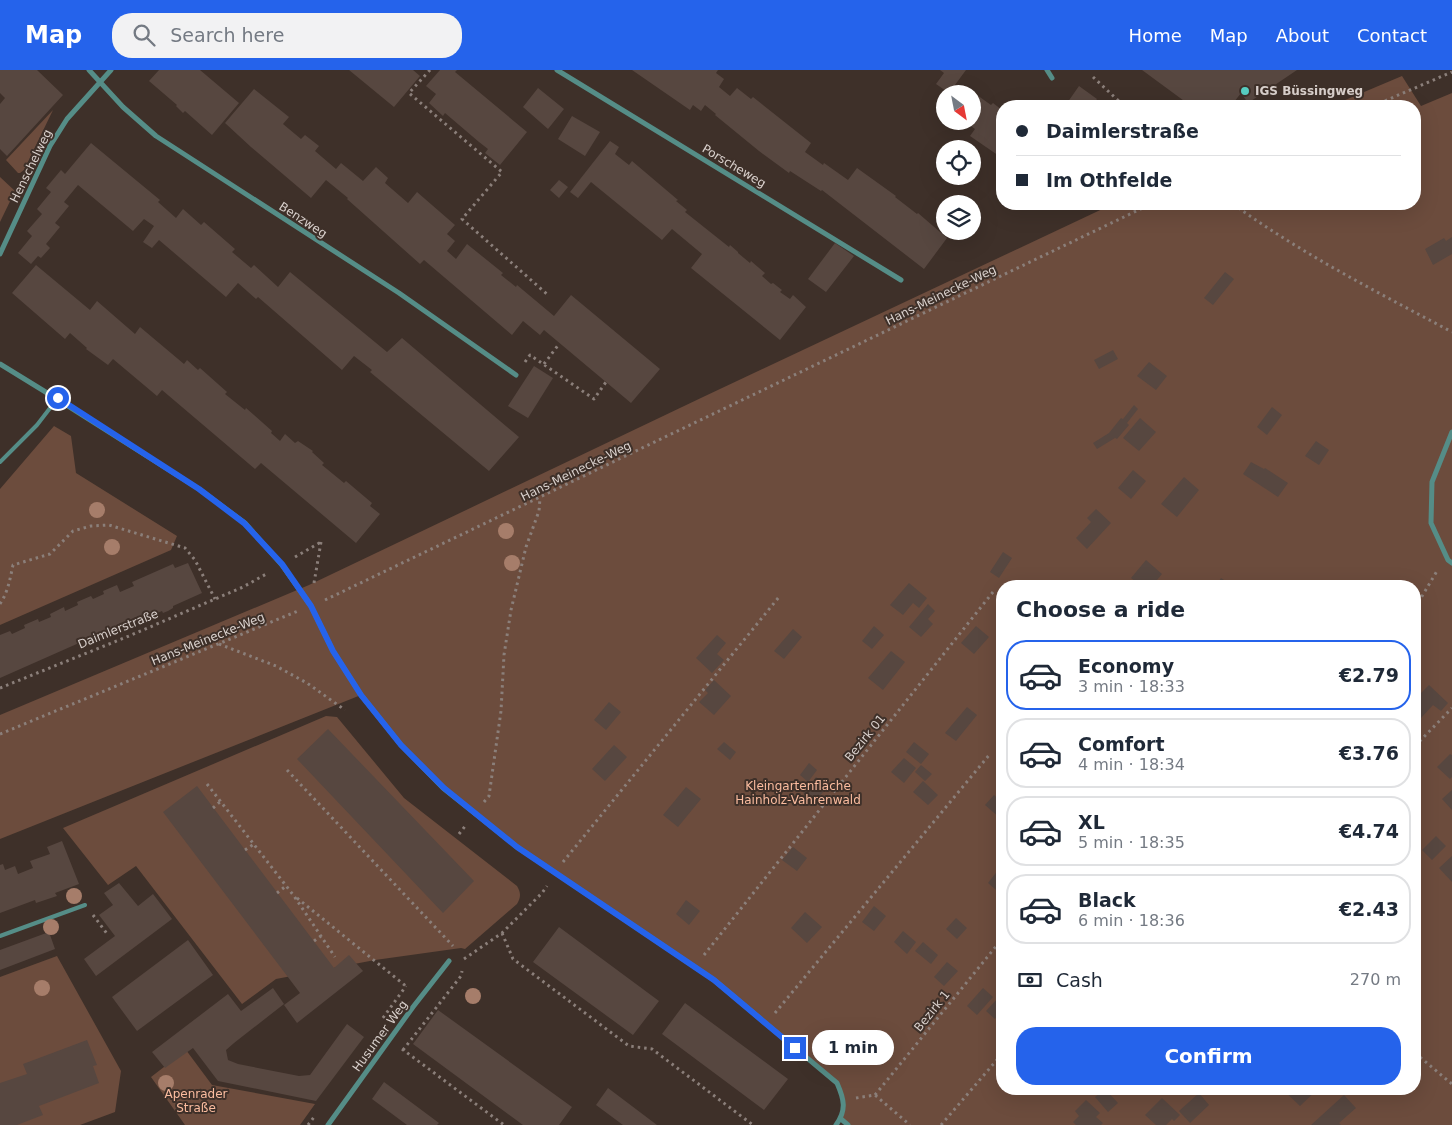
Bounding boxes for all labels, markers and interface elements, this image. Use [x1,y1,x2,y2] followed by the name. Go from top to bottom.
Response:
[112,13,462,58] search box
[25,21,82,49] text: Map
[130,21,158,49] icon: search
[170,24,284,46] text: Search here
[1129,25,1182,46] text: Home
[1210,25,1248,46] text: Map
[1276,25,1329,46] text: About
[1357,25,1427,46] text: Contact
[1255,84,1363,98] place label: IGS Büssingweg
[936,85,981,130] north arrow
[936,85,981,240] map controls
[1239,85,1251,97] marker: IGS Büssingweg
[1046,120,1199,142] text: Daimlerstraße
[7,127,55,205] street label: Henschelweg
[936,140,981,185] button: locate
[700,142,768,190] street label: Porscheweg
[1046,169,1172,191] text: Im Othfelde
[936,195,981,240] button: layers
[276,199,330,241] street label: Benzweg
[883,262,999,328] street label: Hans-Meinecke-Weg
[47,387,69,409] route start
[518,438,634,504] street label: Hans-Meinecke-Weg
[1016,597,1185,622] text: Choose a ride
[76,607,160,651] street label: Daimlerstraße
[149,610,267,668] street label: Hans-Meinecke-Weg
[1018,653,1063,698] icon: car
[1078,655,1174,677] text: Economy
[1339,664,1399,686] text: €2.79
[1078,677,1185,696] text: 3 min · 18:33
[842,712,888,764] street label: Bezirk 01
[1018,731,1063,776] icon: car
[1078,733,1165,755] text: Comfort
[1339,742,1399,764] text: €3.76
[1078,755,1185,774] text: 4 min · 18:34
[735,779,861,807] park label: Kleingartenfläche Hainholz-Vahrenwald
[1018,809,1063,854] icon: car
[1078,811,1105,833] text: XL
[1339,820,1399,842] text: €4.74
[1078,833,1185,852] text: 5 min · 18:35
[1018,887,1063,932] icon: car
[1078,889,1136,911] text: Black
[1339,898,1399,920] text: €2.43
[1078,911,1185,930] text: 6 min · 18:36
[1016,966,1044,994] icon: cash
[1056,969,1103,991] text: Cash
[1350,970,1401,989] text: 270 m
[911,988,953,1034] street label: Bezirk 1
[350,998,410,1074] street label: Husumer Weg
[1016,1027,1401,1085] button: Confirm
[812,1030,895,1066] callout: 1 min
[784,1037,806,1059] route end
[828,1038,878,1057] text: 1 min
[164,1087,228,1115] park label: Apenrader Straße

